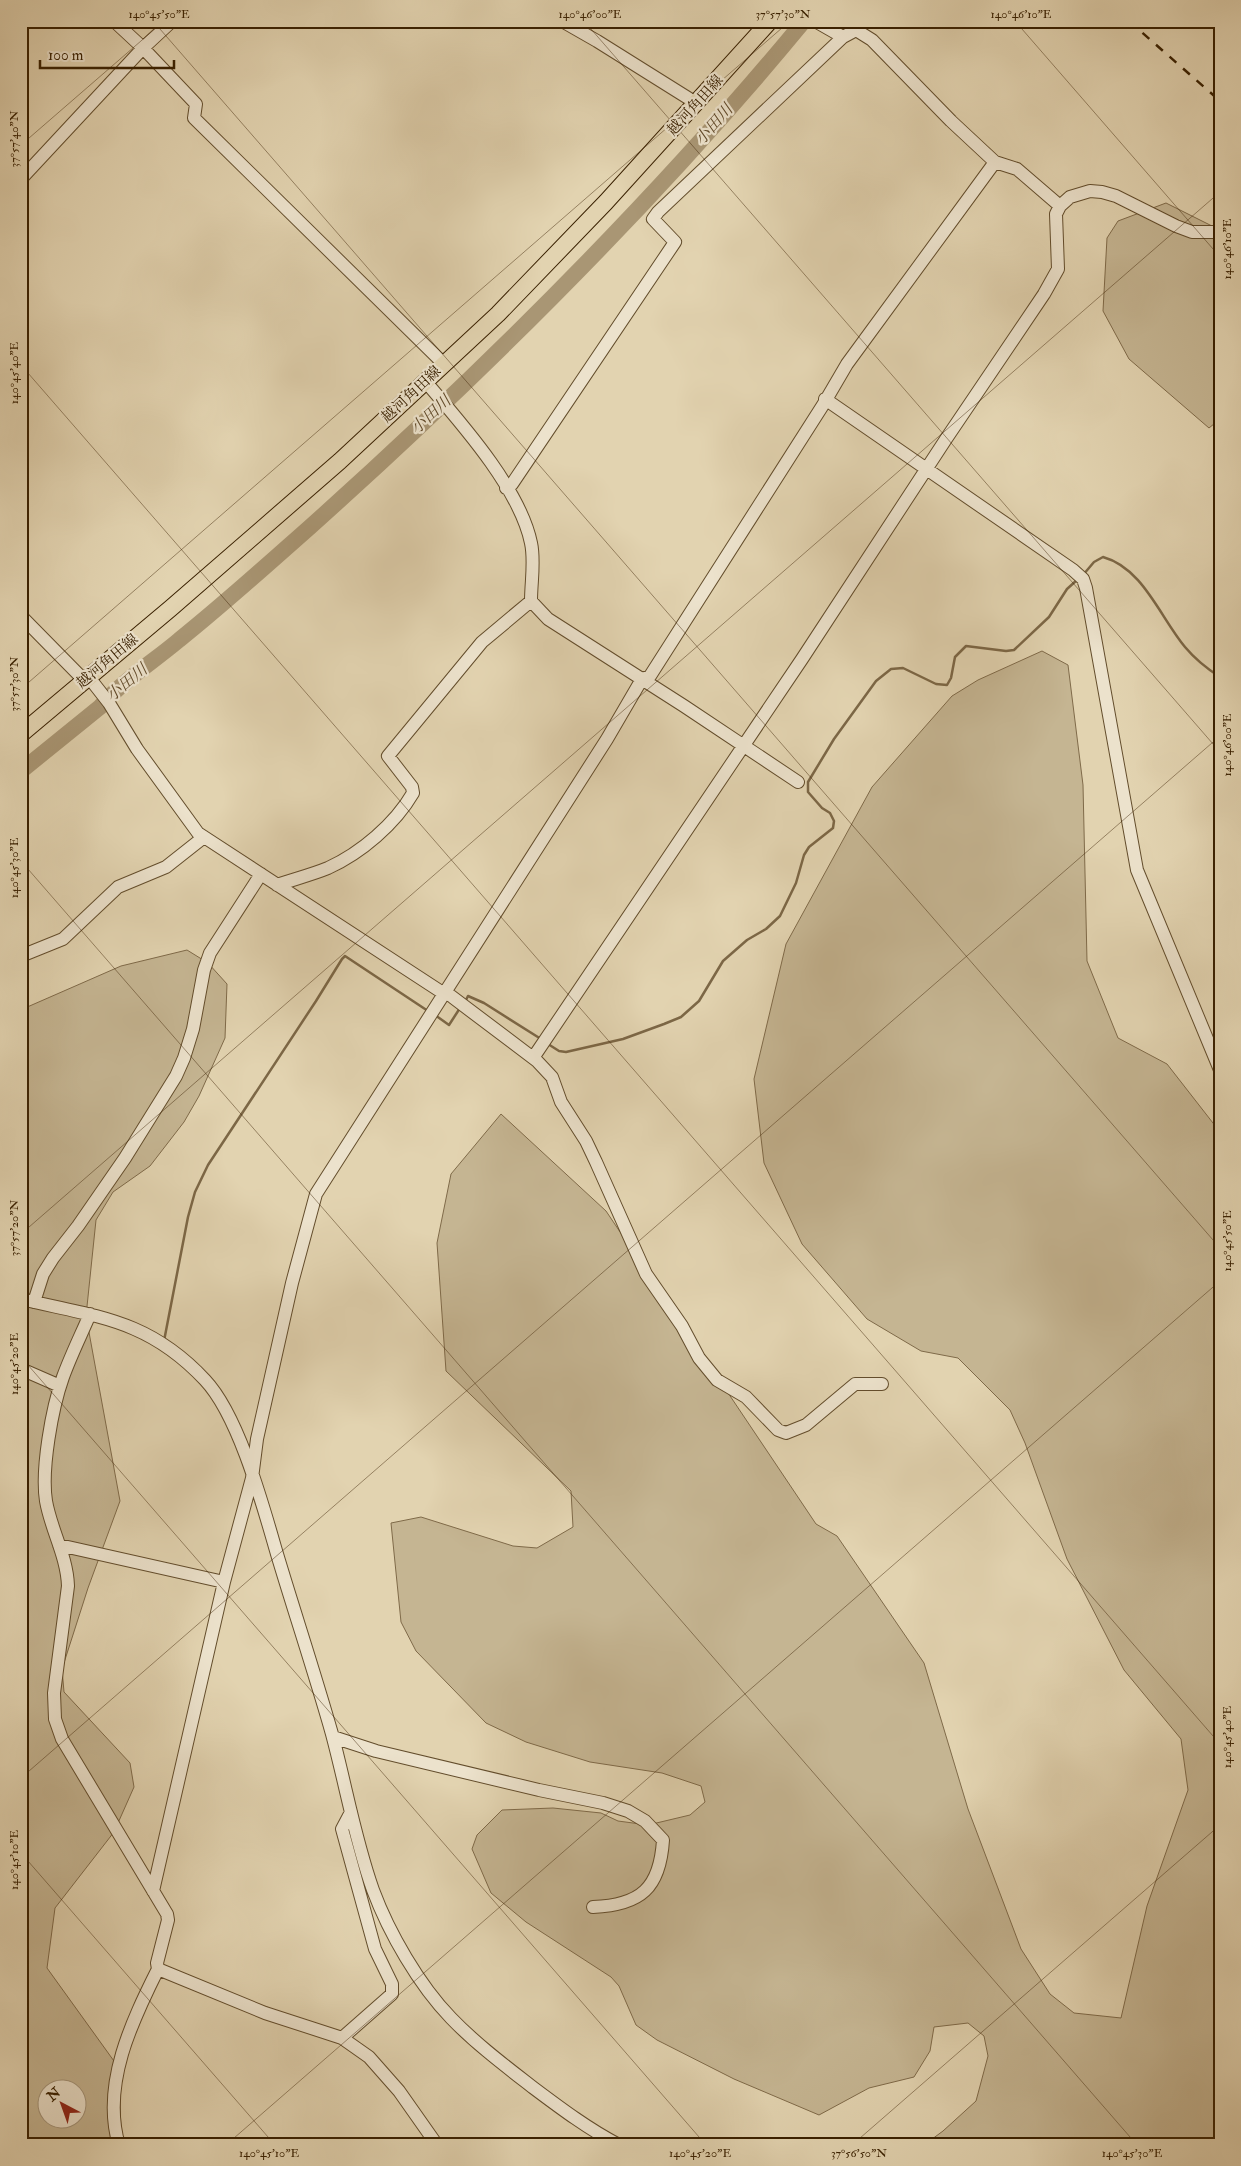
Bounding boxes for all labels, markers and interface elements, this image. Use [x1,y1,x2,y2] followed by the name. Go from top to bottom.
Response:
[128,7,190,22] text: 140°45'50"E
[559,7,622,22] text: 140°46'00"E
[756,7,811,22] text: 37°57'30"N
[991,7,1052,22] text: 140°46'10"E
[40,38,174,70] scale bar
[48,46,84,65] text: 100 m
[663,71,728,140] street label: 越河角田線
[690,98,738,149] water label: 小田川
[7,110,22,167] text: 37°57'40"N
[1220,218,1235,279] text: 140°46'10"E
[7,341,22,404] text: 140°45'40"E
[377,362,445,427] street label: 越河角田線
[406,390,457,438] water label: 小田川
[72,630,142,693] street label: 越河角田線
[7,656,22,711] text: 37°57'30"N
[102,658,153,706] water label: 小田川
[1220,713,1235,776] text: 140°46'00"E
[7,837,22,898] text: 140°45'30"E
[7,1200,22,1256] text: 37°57'20"N
[1220,1210,1235,1272] text: 140°45'50"E
[7,1333,22,1395] text: 140°45'20"E
[1220,1705,1235,1768] text: 140°45'40"E
[7,1830,22,1890] text: 140°45'10"E
[38,2078,88,2128] north arrow
[43,2084,64,2106] text: N
[239,2146,299,2161] text: 140°45'10"E
[669,2146,731,2161] text: 140°45'20"E
[831,2146,887,2161] text: 37°56'50"N
[1102,2146,1163,2161] text: 140°45'30"E

